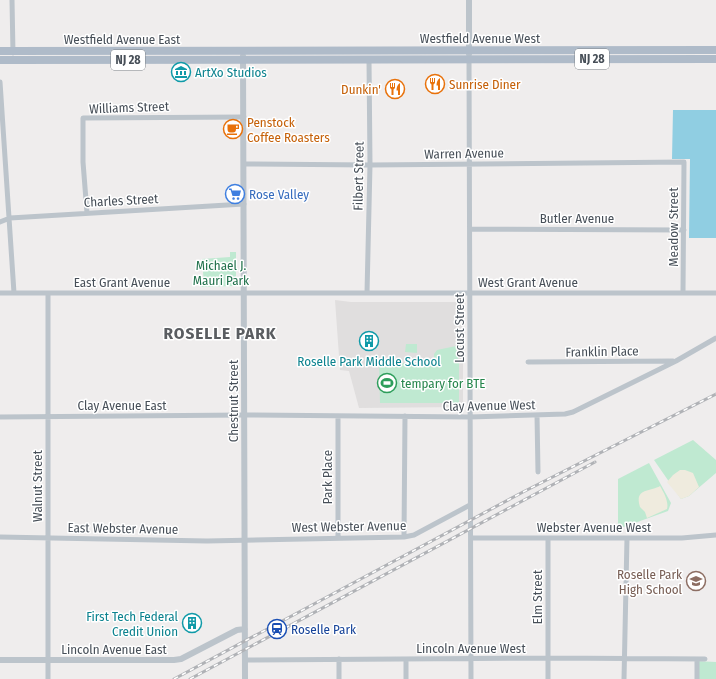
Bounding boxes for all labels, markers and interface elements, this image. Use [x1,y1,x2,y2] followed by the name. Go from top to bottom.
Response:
[420,31,541,46] street label: Westfield Avenue West
[64,32,181,47] street label: Westfield Avenue East
[575,49,609,69] road number: NJ 28
[111,50,145,70] road number: NJ 28
[170,61,192,83] museum icon: ArtXo Studios
[195,65,267,80] place label: ArtXo Studios
[424,73,446,95] restaurant icon: Sunrise Diner
[449,77,521,92] place label: Sunrise Diner
[384,78,406,100] restaurant icon: Dunkin'
[341,82,381,97] place label: Dunkin'
[89,99,170,116] street label: Williams Street
[247,115,330,145] place label: Penstock Coffee Roasters
[222,118,244,140] cafe icon: Penstock Coffee Roasters
[350,141,367,211] street label: Filbert Street
[424,145,504,162] street label: Warren Avenue
[224,183,246,205] supermarket icon: Rose Valley
[249,187,309,202] place label: Rose Valley
[666,187,681,267] street label: Meadow Street
[83,191,159,210] street label: Charles Street
[540,211,614,226] street label: Butler Avenue
[193,258,250,288] park label: Michael J. Mauri Park
[74,275,170,290] street label: East Grant Avenue
[478,275,578,290] street label: West Grant Avenue
[452,293,467,363] street label: Locust Street
[163,323,277,344] district label: ROSELLE PARK
[358,330,380,352] building icon: Roselle Park Middle School
[565,343,639,360] street label: Franklin Place
[297,354,441,369] place label: Roselle Park Middle School
[226,359,241,442] street label: Chestnut Street
[376,372,398,394] sports icon: tempary for BTE
[401,376,485,391] place label: tempary for BTE
[442,397,536,414] street label: Clay Avenue West
[77,398,167,413] street label: Clay Avenue East
[30,449,45,522] street label: Walnut Street
[320,450,335,504] street label: Park Place
[292,518,406,535] street label: West Webster Avenue
[68,520,178,537] street label: East Webster Avenue
[537,520,652,535] street label: Webster Avenue West
[617,567,683,597] place label: Roselle Park High School
[530,569,545,624] street label: Elm Street
[685,570,707,592] school or university icon: Roselle Park High School
[86,609,179,639] place label: First Tech Federal Credit Union
[181,612,203,634] building icon: First Tech Federal Credit Union
[266,618,288,640] station icon: Roselle Park
[291,622,357,637] place label: Roselle Park
[416,641,526,656] street label: Lincoln Avenue West
[61,642,168,657] street label: Lincoln Avenue East

